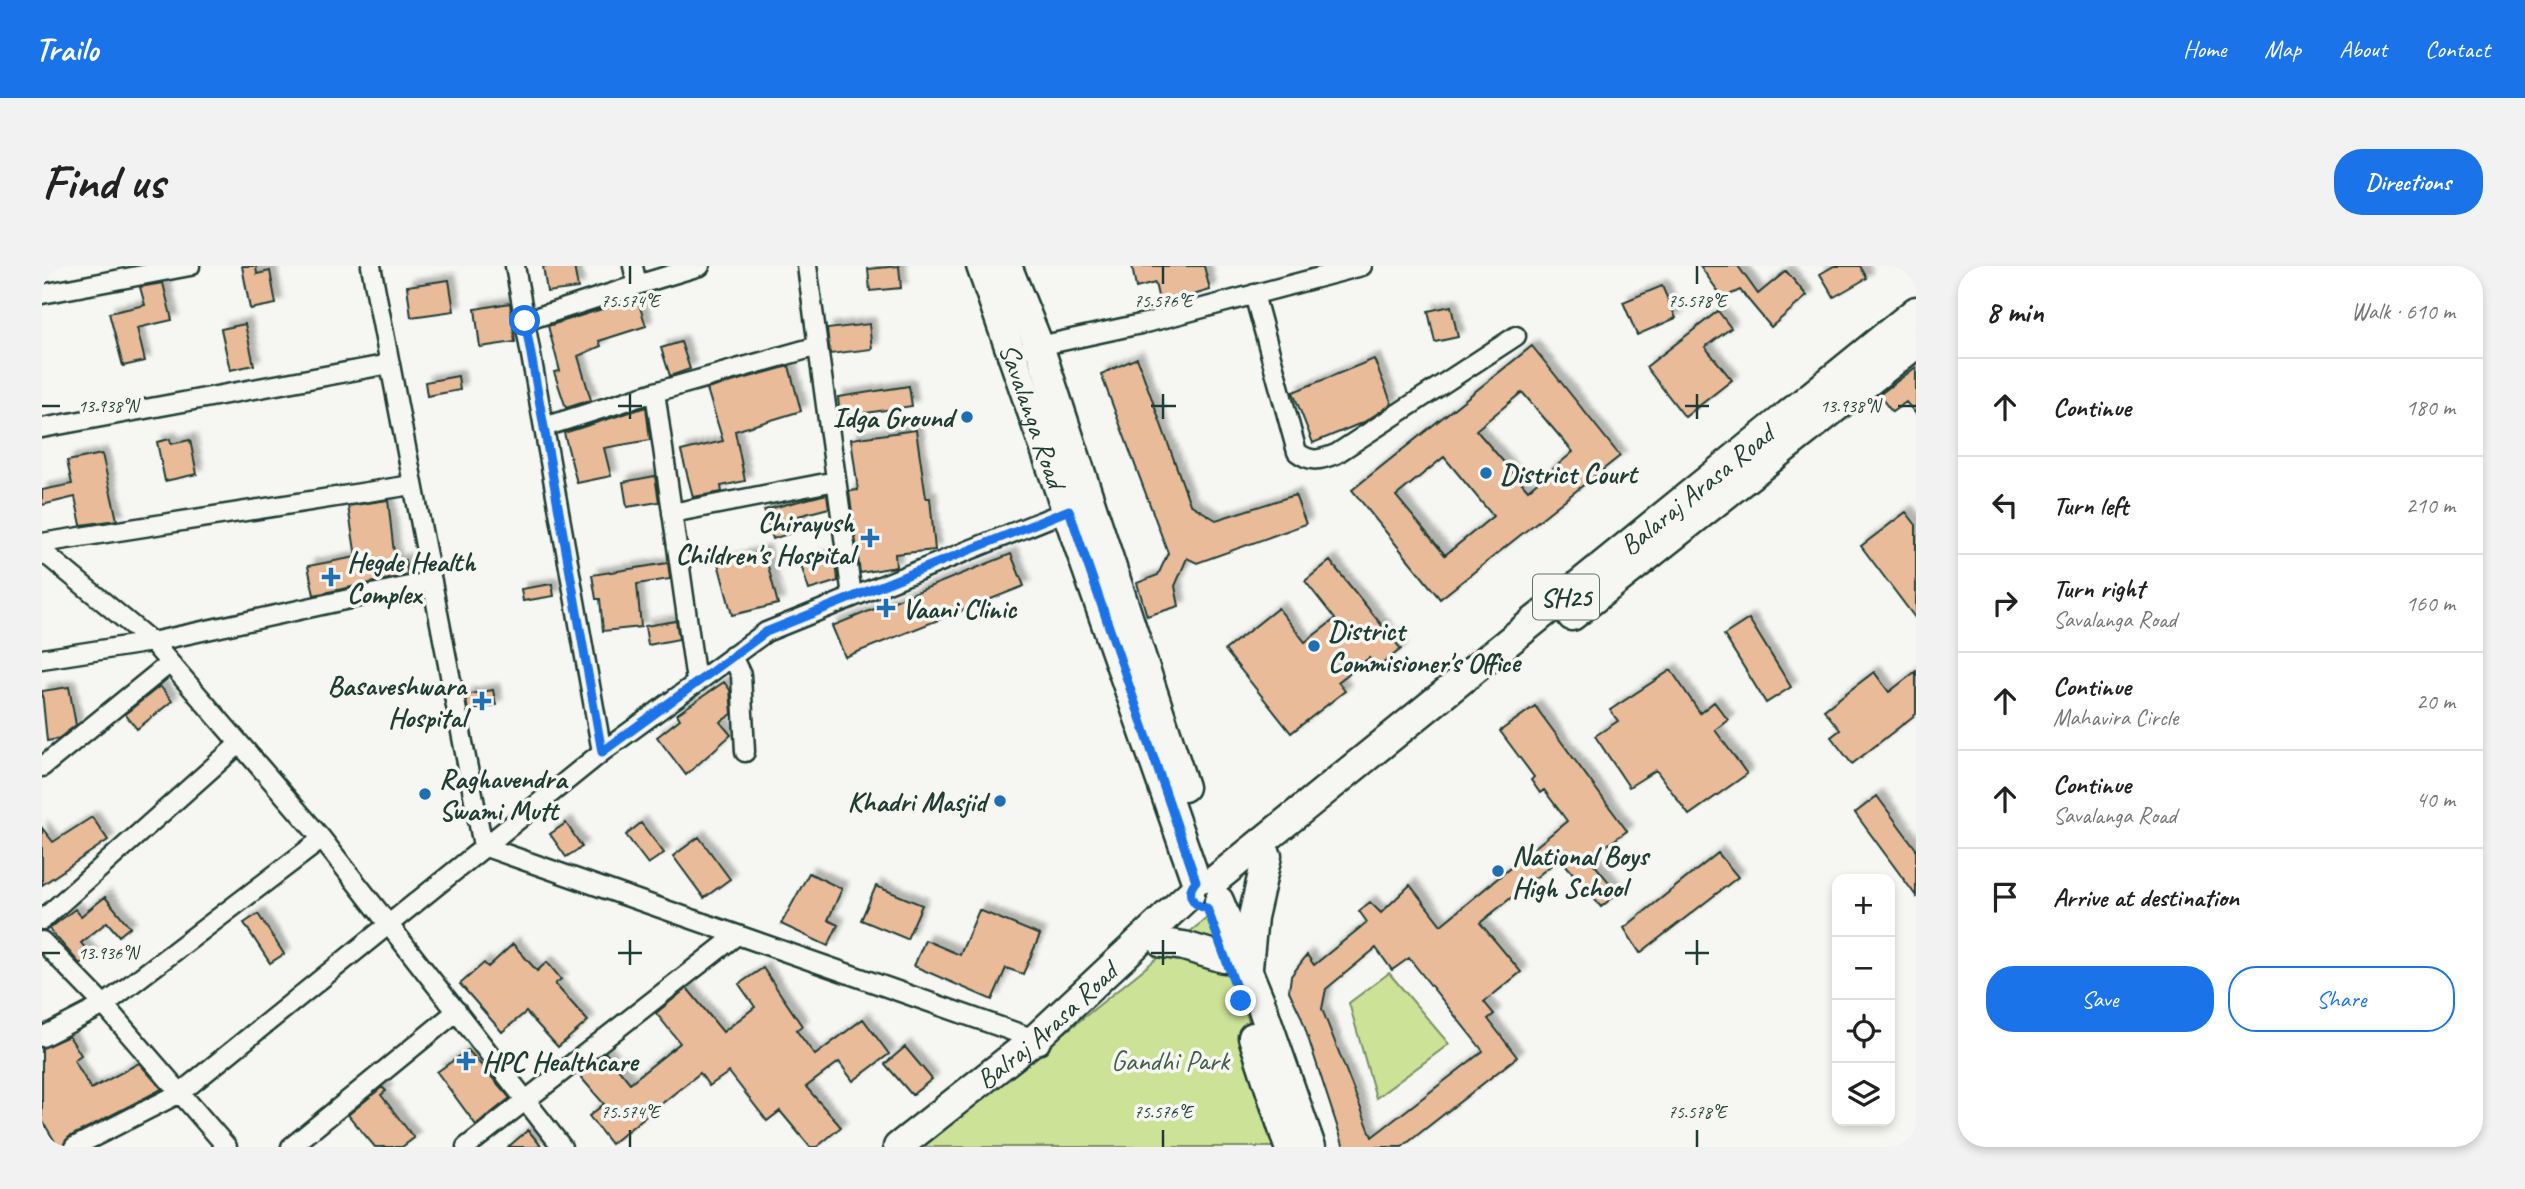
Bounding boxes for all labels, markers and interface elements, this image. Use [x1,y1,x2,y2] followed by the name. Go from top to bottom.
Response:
[35,28,98,70] text: Trailo
[2183,34,2226,64] text: Home
[2264,34,2301,64] text: Map
[2339,34,2387,64] text: About
[2425,34,2490,64] text: Contact
[2334,149,2483,215] button: Directions
[42,151,164,213] text: Find us
[601,290,662,312] text: 75.574°E
[1134,290,1195,312] text: 75.576°E
[1668,290,1729,312] text: 75.578°E
[1986,293,2043,331] text: 8 min
[2351,297,2455,326] text: Walk · 610 m
[509,305,540,336] route start
[991,339,1075,496] street label: Savalanga Road
[1986,388,2024,426] icon: ahead
[2053,391,2131,424] text: Continue
[2406,393,2455,422] text: 180 m
[78,395,141,417] text: 13.938°N
[1820,395,1883,417] text: 13.938°N
[833,400,958,435] place label: Idga Ground
[959,409,975,425] marker: Idga Ground
[1613,414,1784,563] street label: Balaraj Arasa Road
[1500,456,1639,491] place label: District Court
[1478,465,1494,481] marker: District Court
[1986,486,2024,524] icon: left
[2053,489,2128,522] text: Turn left
[2406,491,2455,520] text: 210 m
[675,505,859,572] place label: Chirayush Children's Hospital
[860,528,880,548] marker: Chirayush Children's Hospital
[347,544,476,611] place label: Hegde Health Complex
[321,567,341,587] marker: Hegde Health Complex
[2053,572,2144,605] text: Turn right
[1533,574,1599,620] road number: SH25
[1986,584,2024,622] icon: right
[2406,589,2455,618] text: 160 m
[902,591,1018,626] place label: Vaani Clinic
[876,598,896,618] marker: Vaani Clinic
[2053,605,2177,634] text: Savalanga Road
[1328,613,1522,680] place label: District Commisioner's Office
[1306,638,1322,654] marker: District Commisioner's Office
[327,668,472,735] place label: Basaveshwara Hospital
[2053,670,2131,703] text: Continue
[1986,682,2024,720] icon: ahead
[2416,687,2455,716] text: 20 m
[472,691,492,711] marker: Basaveshwara Hospital
[2053,703,2178,732] text: Mahavira Circle
[439,761,569,828] place label: Raghavendra Swami Mutt
[2053,768,2131,801] text: Continue
[1986,780,2024,818] icon: ahead
[848,784,991,819] place label: Khadri Masjid
[2416,785,2455,814] text: 40 m
[417,786,433,802] marker: Raghavendra Swami Mutt
[992,793,1008,809] marker: Khadri Masjid
[2053,801,2177,830] text: Savalanga Road
[1512,838,1651,905] place label: National Boys High School
[1490,863,1506,879] marker: National Boys High School
[1832,874,1895,1126] map controls
[1832,874,1895,937] button: +
[1986,878,2024,916] icon: arrive
[2053,881,2239,914] text: Arrive at destination
[1832,937,1895,1000] button: −
[78,942,141,964] text: 13.936°N
[969,952,1127,1097] street label: Balraj Arasa Road
[1986,966,2214,1032] button: Save
[2228,966,2455,1032] button: Share
[1225,985,1256,1016] route end
[1832,1000,1895,1063] button: locate
[1111,1043,1231,1078] park label: Gandhi Park
[482,1044,640,1079] place label: HPC Healthcare
[456,1051,476,1071] marker: HPC Healthcare
[1832,1063,1895,1126] button: layers
[601,1101,662,1123] text: 75.574°E
[1134,1101,1195,1123] text: 75.576°E
[1668,1101,1729,1123] text: 75.578°E

